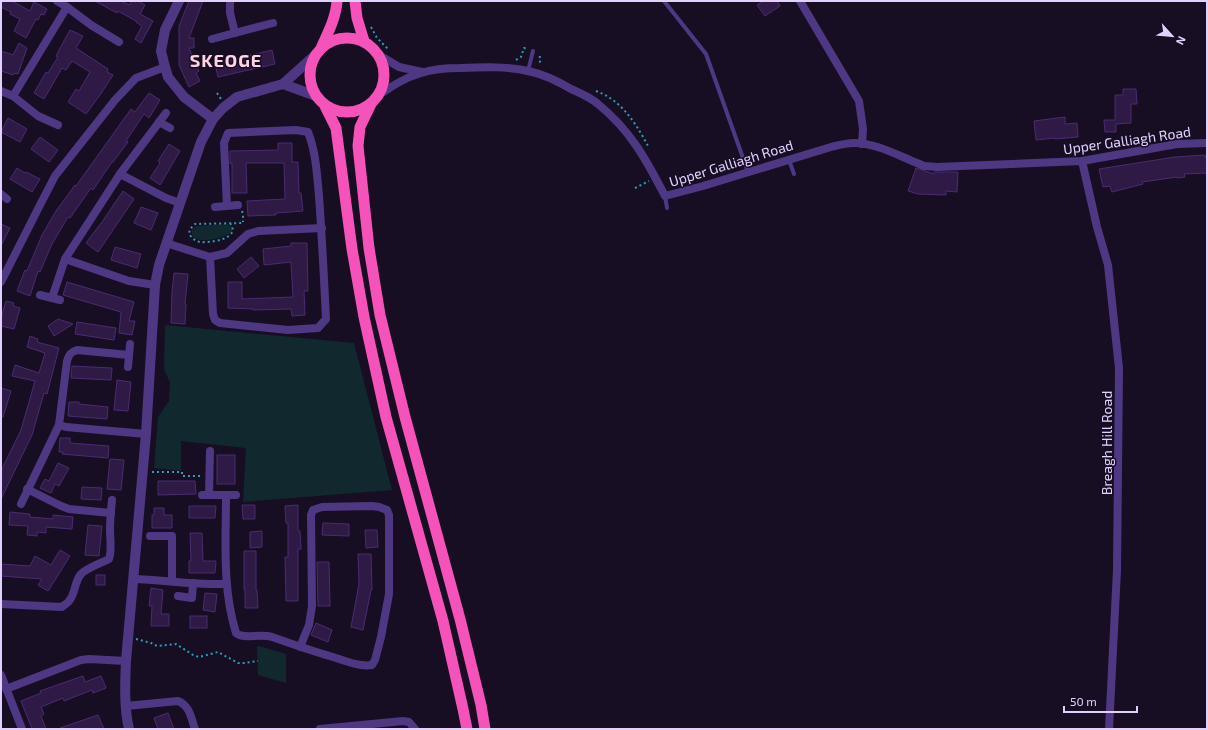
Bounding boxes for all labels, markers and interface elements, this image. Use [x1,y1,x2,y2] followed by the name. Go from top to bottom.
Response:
[1152,16,1192,56] north arrow
[1174,34,1189,47] text: N
[190,49,262,71] district label: SKEOGE
[1062,123,1192,157] street label: Upper Galliagh Road
[667,136,795,190] street label: Upper Galliagh Road
[1098,391,1115,495] street label: Breagh Hill Road
[1064,688,1137,714] scale bar
[1070,694,1097,708] text: 50 m

